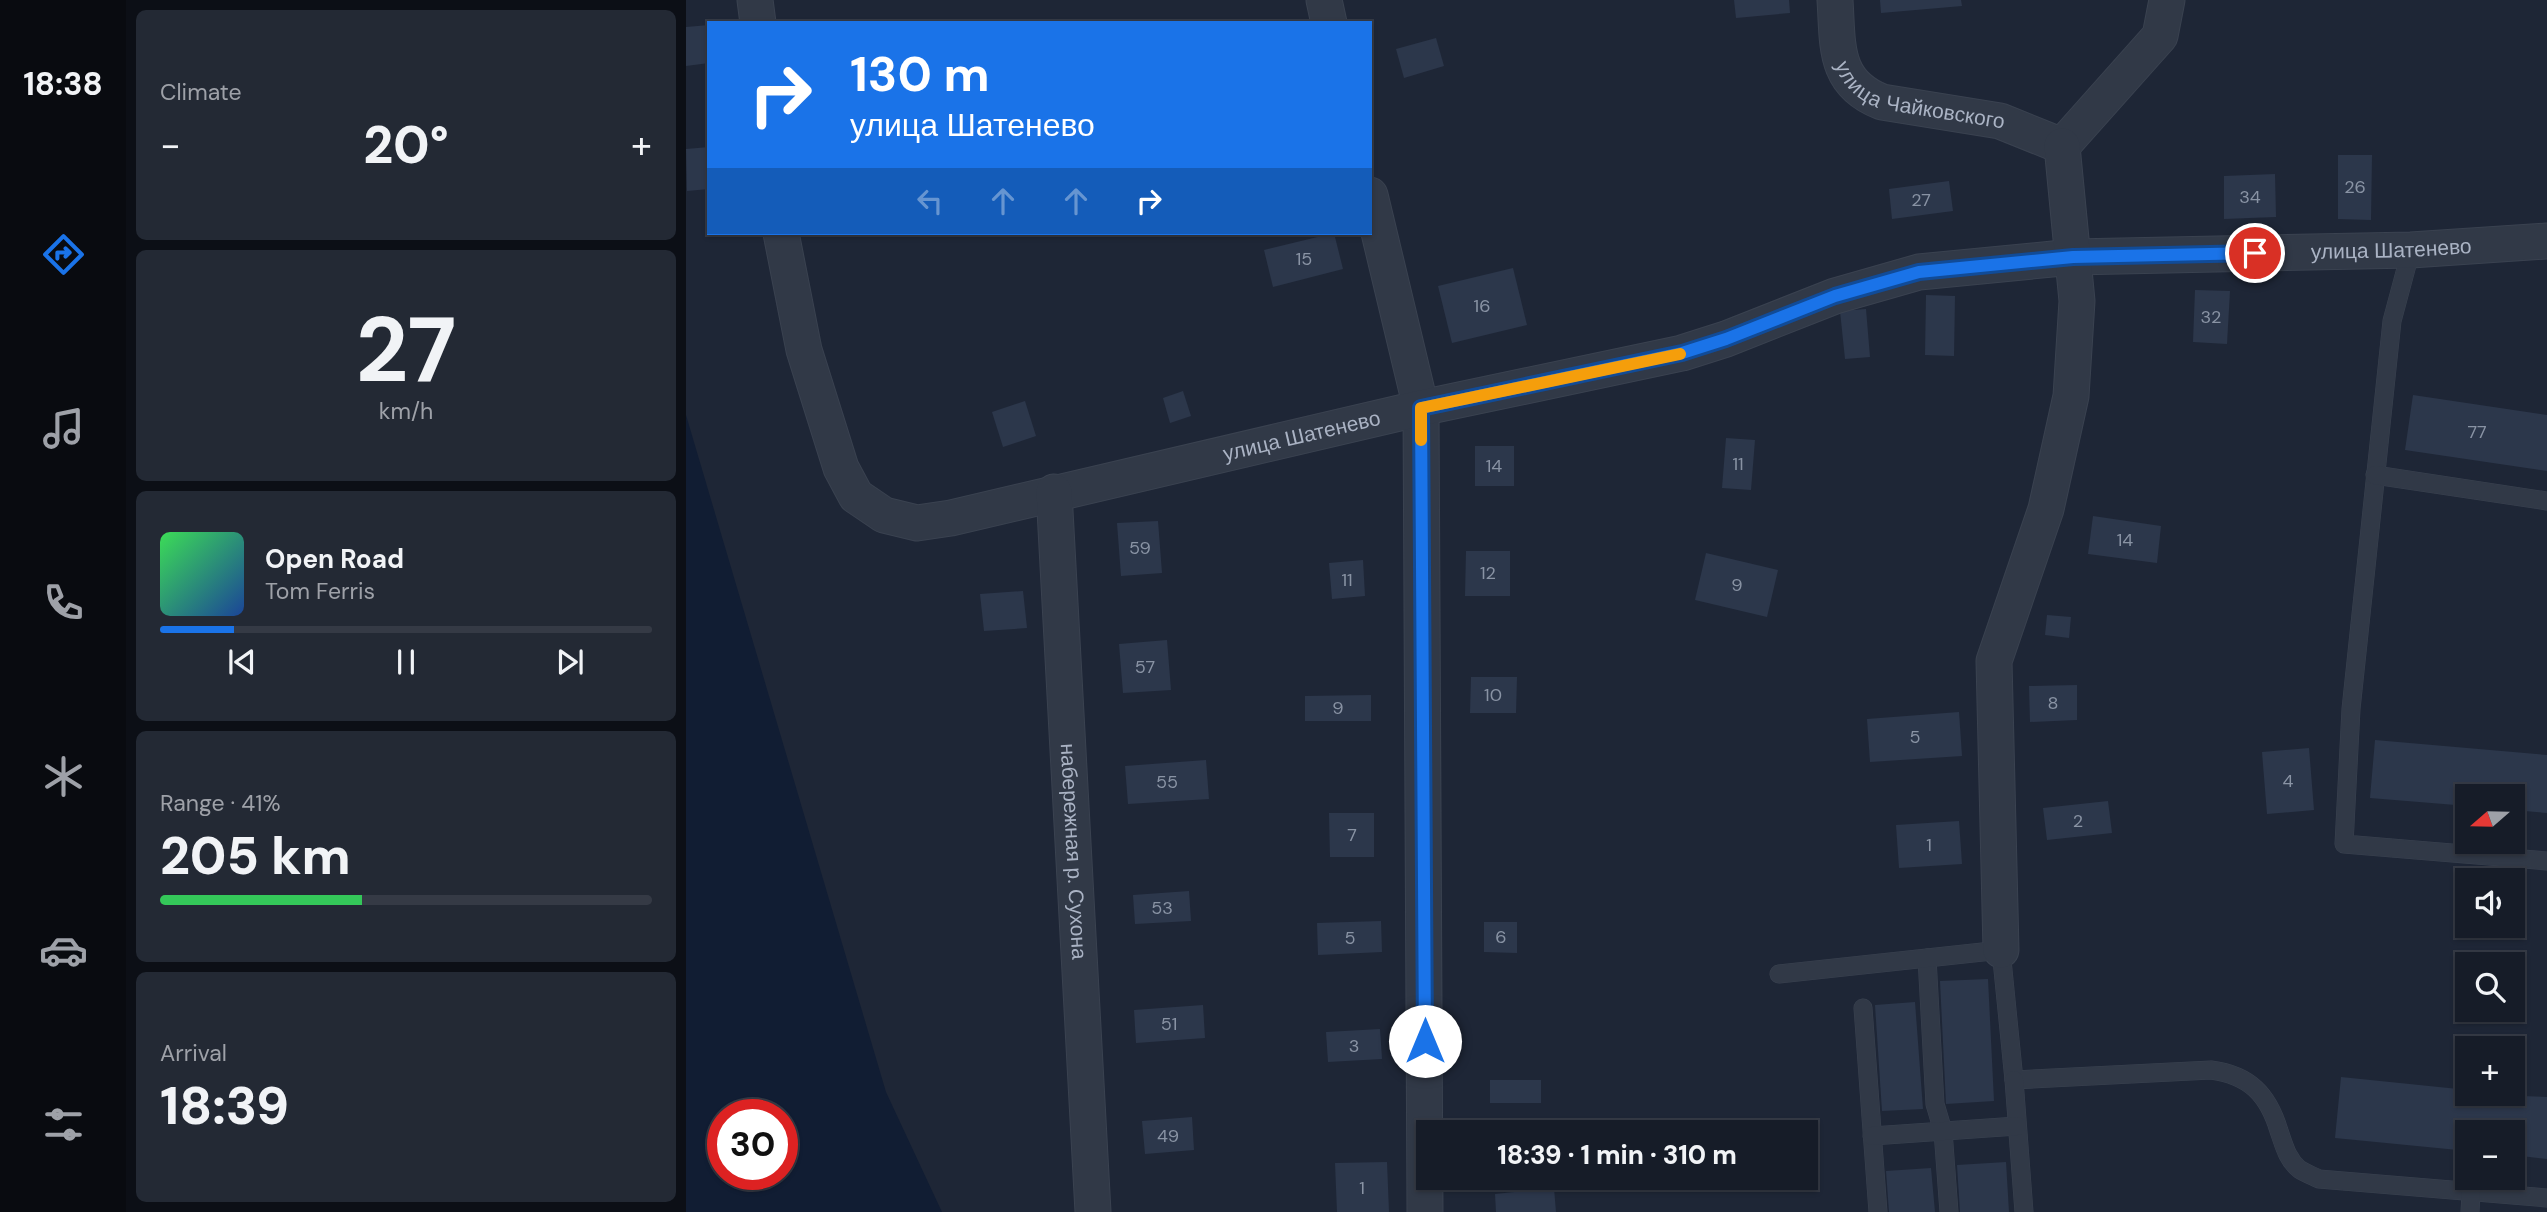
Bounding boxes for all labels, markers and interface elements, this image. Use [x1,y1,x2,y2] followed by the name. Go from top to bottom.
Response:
[850,42,990,106] text: 130 m
[735,49,826,140] icon: right
[1828,57,2007,136] street label: улица Чайковского
[23,63,103,105] text: 18:38
[160,77,242,107] text: Climate
[850,104,1095,146] text: улица Шатенево
[363,111,449,179] text: 20°
[160,120,181,170] text: −
[631,120,652,170] text: +
[2344,175,2366,199] house number: 26
[911,182,949,220] icon: left
[984,182,1022,220] icon: ahead
[1057,182,1095,220] icon: ahead
[1130,182,1168,220] icon: right
[2239,185,2261,209] house number: 34
[1911,188,1931,212] house number: 27
[2225,223,2285,283] pin
[39,230,88,279] icon: directions
[2311,232,2472,266] street label: улица Шатенево
[2236,234,2274,272] icon: arrive
[1296,247,1312,271] house number: 15
[356,291,456,409] text: 27
[1474,294,1490,318] house number: 16
[2200,305,2222,329] house number: 32
[379,396,433,426] text: km/h
[39,404,88,453] icon: music
[1220,404,1383,468] street label: улица Шатенево
[2467,420,2487,444] house number: 77
[1732,452,1744,476] house number: 11
[1486,454,1502,478] house number: 14
[2117,528,2133,552] house number: 14
[1129,536,1151,560] house number: 59
[265,542,404,576] text: Open Road
[1480,561,1496,585] house number: 12
[1341,568,1353,592] house number: 11
[1731,573,1743,597] house number: 9
[265,576,375,606] text: Tom Ferris
[39,578,88,627] icon: phone
[223,643,261,681] icon: previous
[387,643,425,681] icon: pause
[551,643,589,681] icon: next
[1135,655,1155,679] house number: 57
[1484,683,1502,707] house number: 10
[2048,691,2058,715] house number: 8
[1332,696,1344,720] house number: 9
[1910,725,1920,749] house number: 5
[1054,743,1093,961] street label: набережная р. Сухона
[39,752,88,801] icon: climate
[2283,769,2294,793] house number: 4
[1156,770,1178,794] house number: 55
[2455,784,2525,854] north arrow
[2455,784,2525,1190] map controls
[160,788,281,818] text: Range · 41%
[2073,809,2083,833] house number: 2
[160,822,351,890] text: 205 km
[1347,823,1357,847] house number: 7
[1926,833,1932,857] house number: 1
[2455,868,2525,938] button: sound
[1151,896,1173,920] house number: 53
[1495,925,1507,949] house number: 6
[39,926,88,975] icon: car
[1345,926,1355,950] house number: 5
[2455,952,2525,1022] button: search
[1388,1004,1462,1078] position arrow
[1161,1012,1177,1036] house number: 51
[1349,1034,1359,1058] house number: 3
[2455,1036,2525,1106] button: +
[160,1038,227,1068] text: Arrival
[160,1072,289,1140] text: 18:39
[707,1099,798,1190] speed limit sign: 30
[39,1100,88,1149] icon: filters
[2455,1120,2525,1190] button: −
[1157,1124,1179,1148] house number: 49
[1497,1138,1737,1172] text: 18:39 · 1 min · 310 m
[1359,1176,1365,1200] house number: 1

